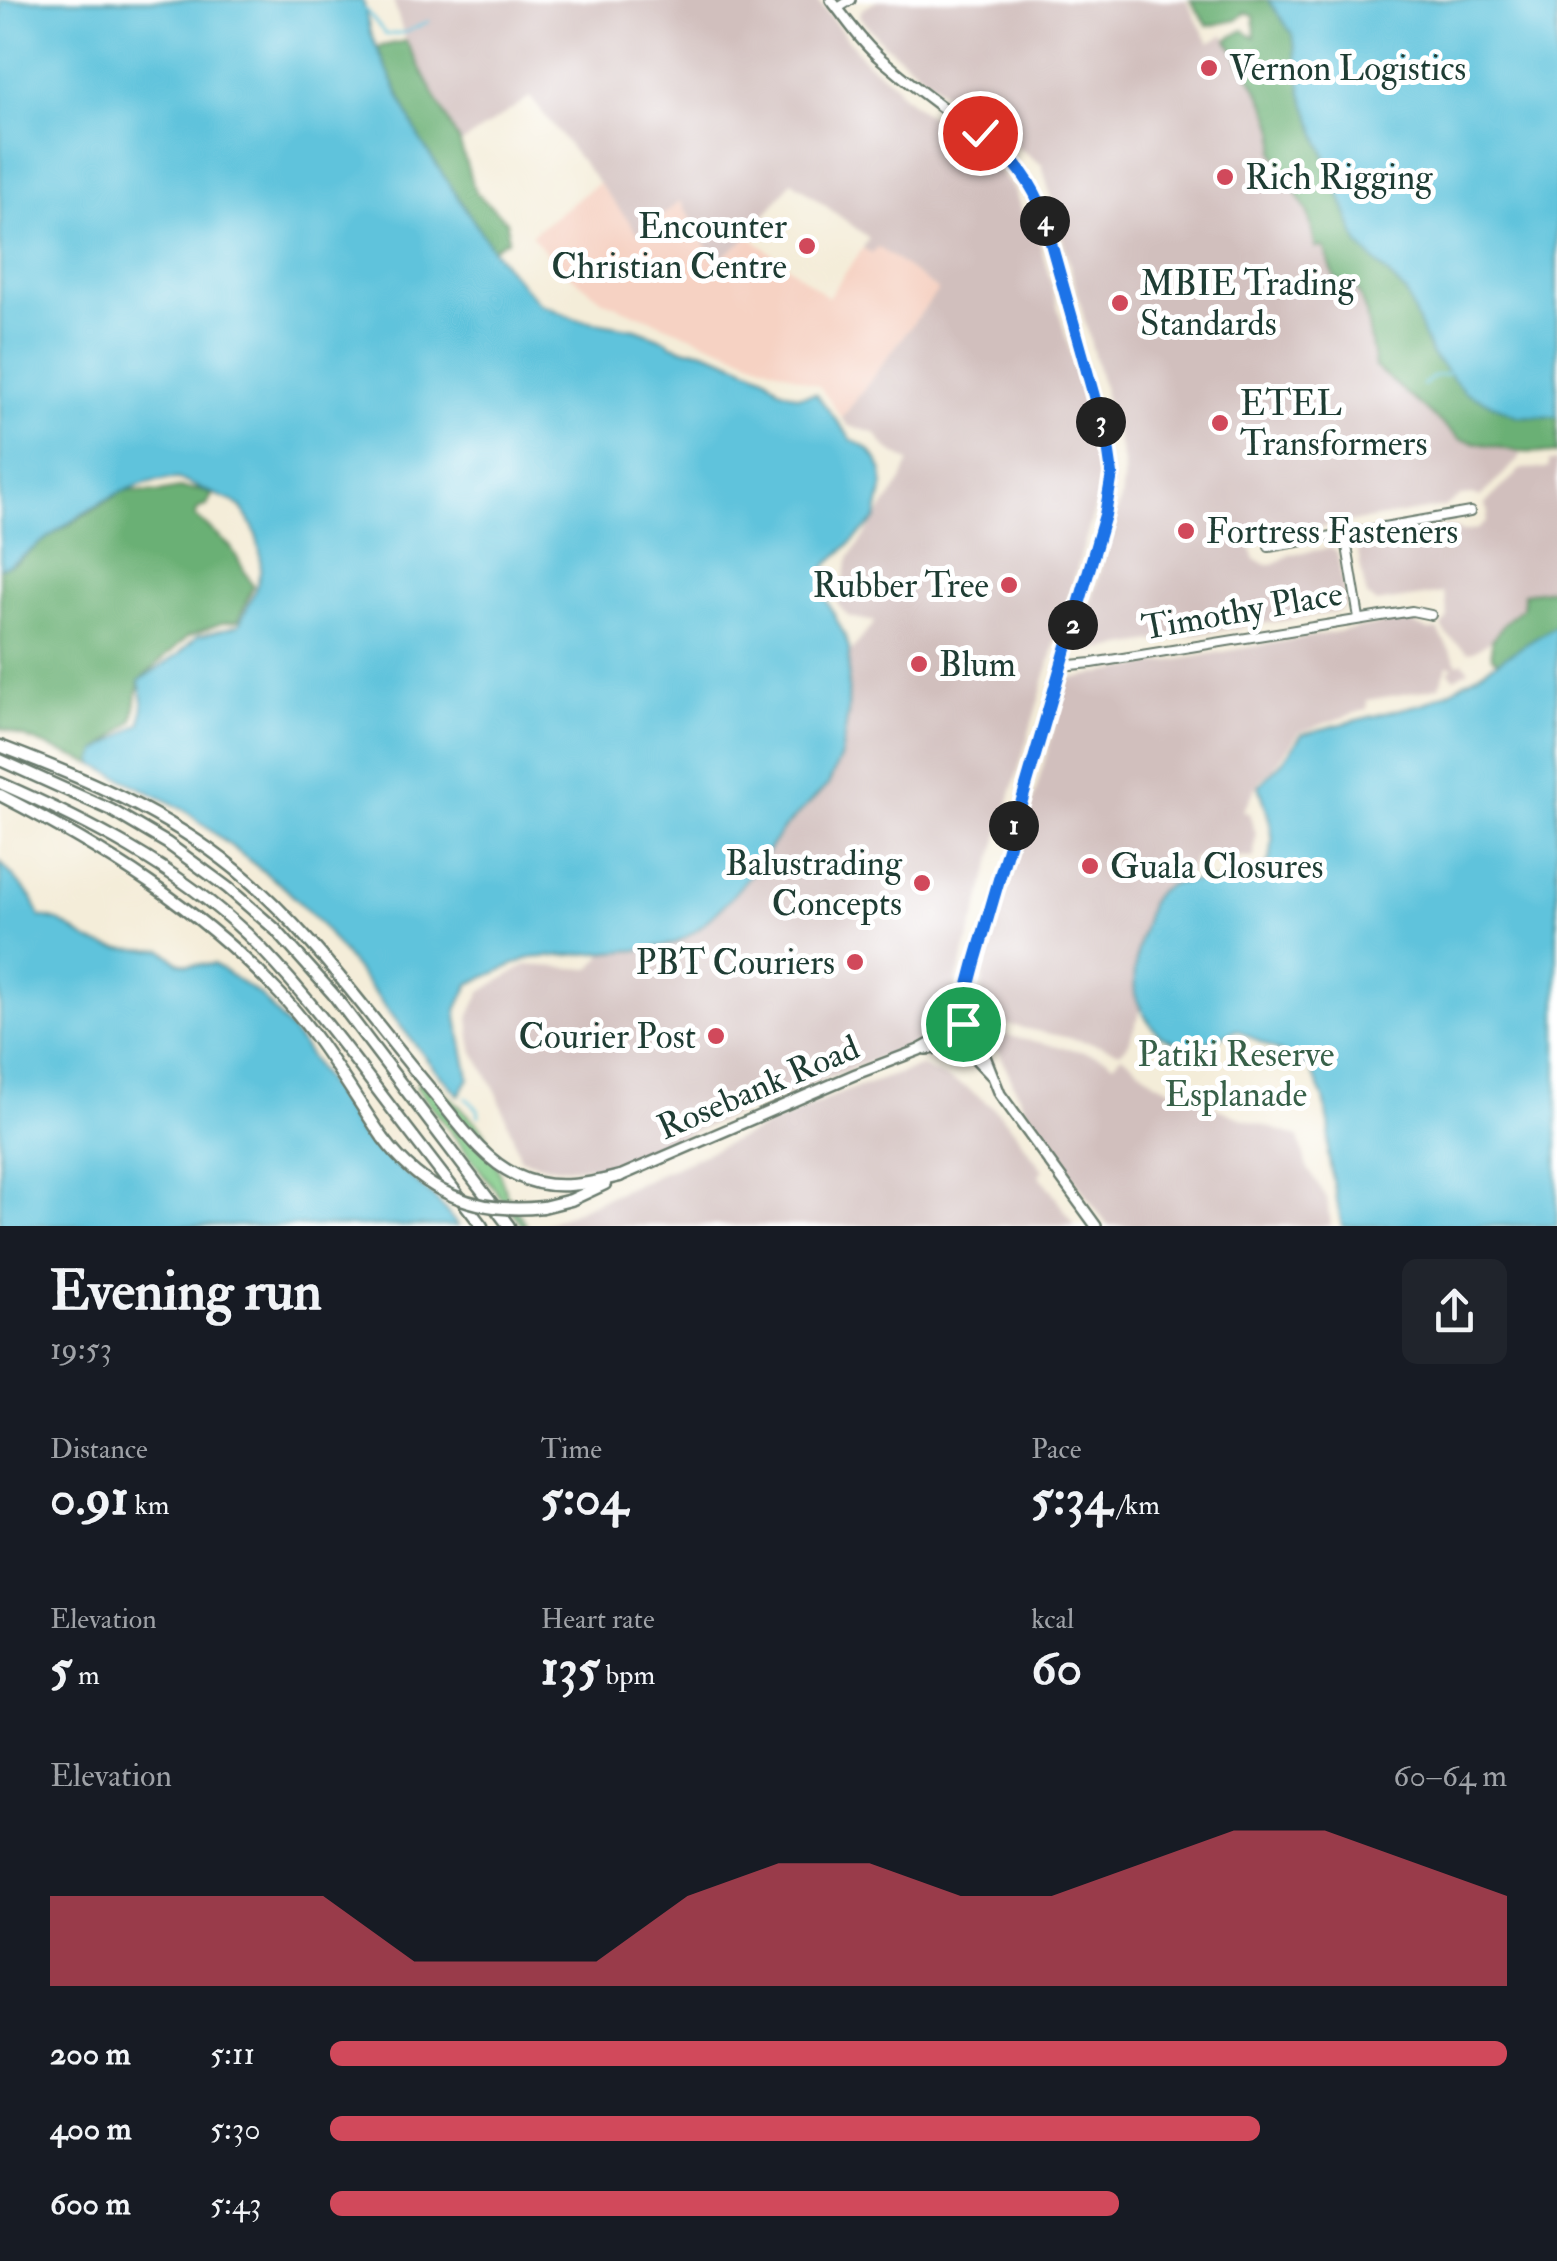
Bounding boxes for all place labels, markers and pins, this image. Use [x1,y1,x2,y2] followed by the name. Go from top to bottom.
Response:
[1229,47,1466,91] place label: Vernon Logistics
[1198,57,1220,79] marker: Vernon Logistics
[938,91,1023,176] pin
[1245,156,1433,200] place label: Rich Rigging
[1214,166,1236,188] marker: Rich Rigging
[1020,196,1070,246] pin: 4
[551,205,787,289] place label: Encounter Christian Centre
[796,235,818,257] marker: Encounter Christian Centre
[1140,262,1356,346] place label: MBIE Trading Standards
[1109,292,1131,314] marker: MBIE Trading Standards
[1240,382,1427,466] place label: ETEL Transformers
[1076,397,1126,447] pin: 3
[1209,412,1231,434] marker: ETEL Transformers
[1206,510,1458,554] place label: Fortress Fasteners
[1175,520,1197,542] marker: Fortress Fasteners
[813,564,989,608] place label: Rubber Tree
[998,574,1020,596] marker: Rubber Tree
[1048,600,1098,650] pin: 2
[939,643,1016,687] place label: Blum
[908,653,930,675] marker: Blum
[989,801,1039,851] pin: 1
[725,842,903,926] place label: Balustrading Concepts
[1110,845,1324,889] place label: Guala Closures
[1079,855,1101,877] marker: Guala Closures
[911,872,933,894] marker: Balustrading Concepts
[636,941,835,985] place label: PBT Couriers
[844,951,866,973] marker: PBT Couriers
[921,982,1006,1067] pin
[518,1015,696,1059] place label: Courier Post
[705,1025,727,1047] marker: Courier Post

